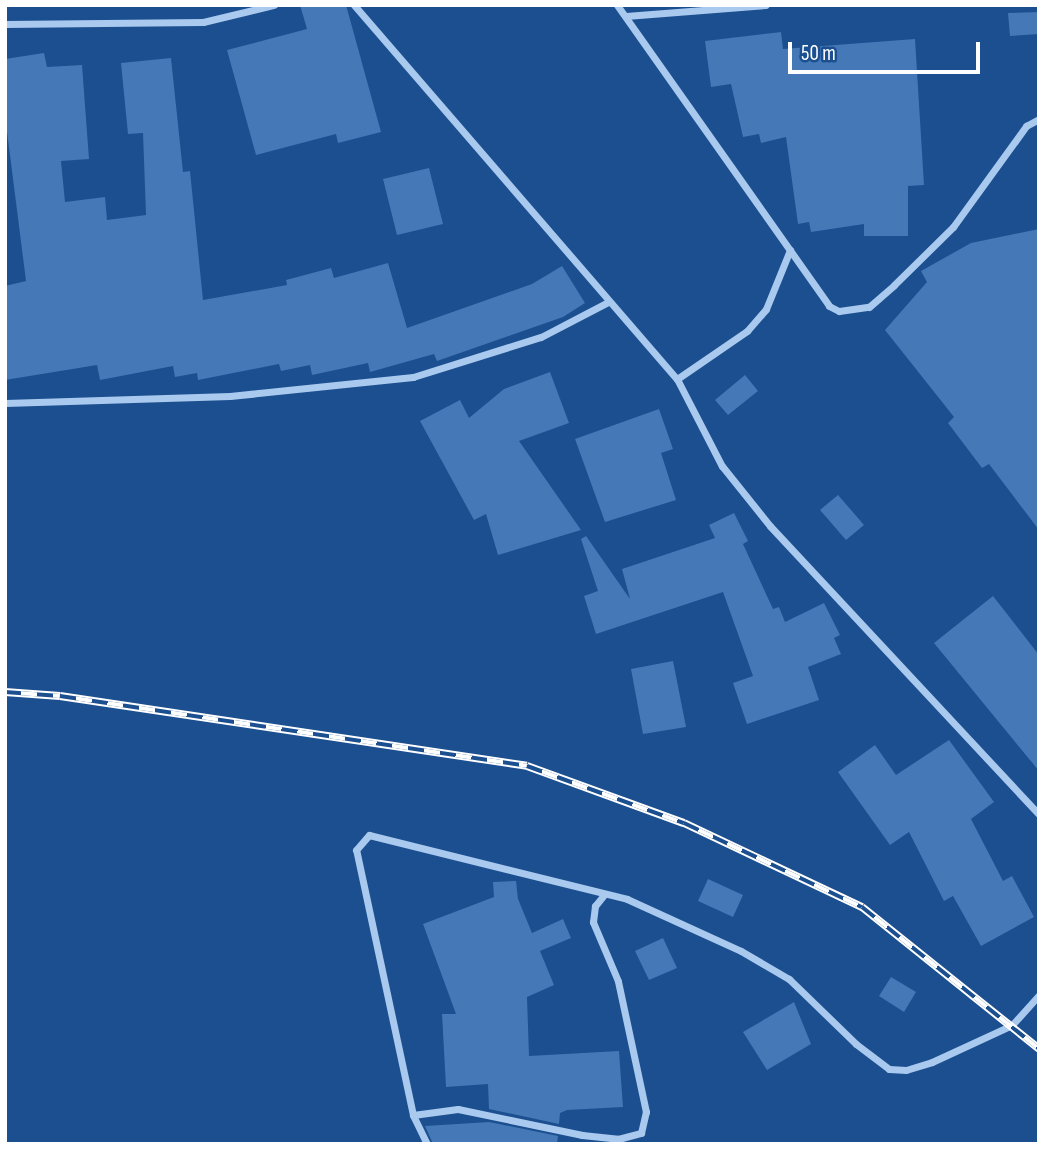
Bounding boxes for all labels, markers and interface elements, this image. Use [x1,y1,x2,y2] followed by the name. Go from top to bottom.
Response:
[792,28,984,72] scale bar
[801,41,836,66] text: 50 m

